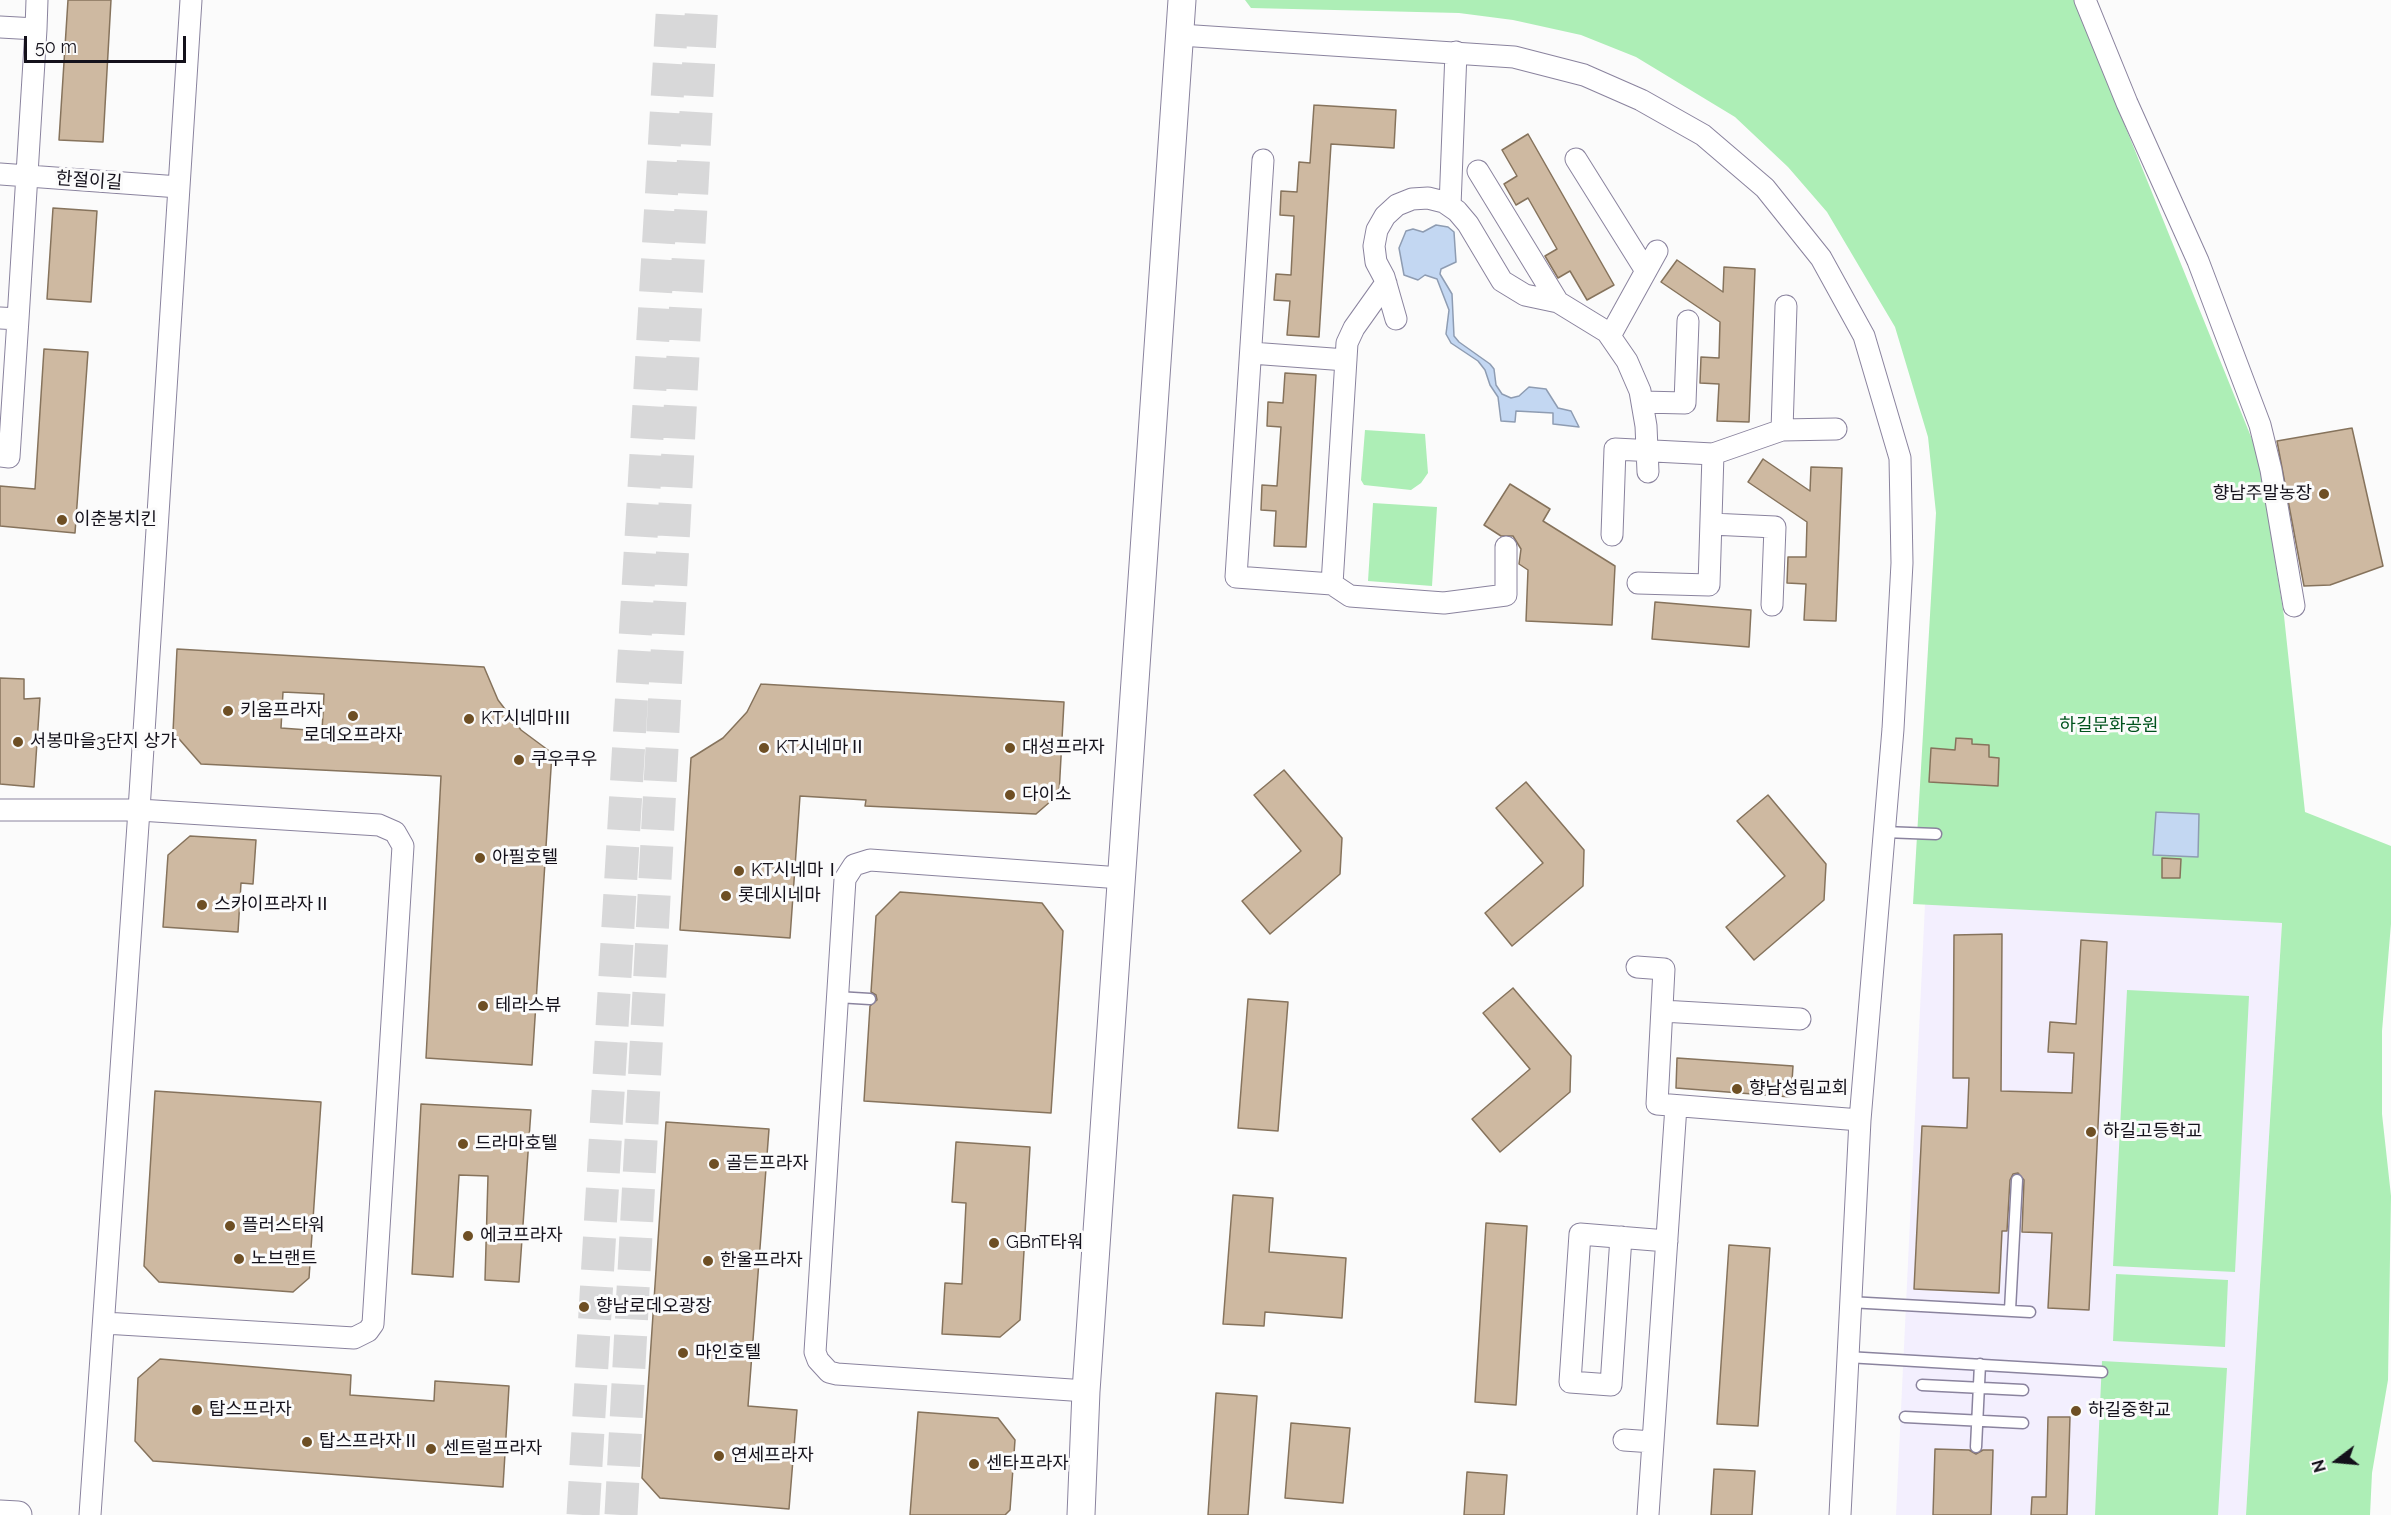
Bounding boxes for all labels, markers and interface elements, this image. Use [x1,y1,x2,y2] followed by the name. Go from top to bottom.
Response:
[27,24,189,62] scale bar
[35,36,77,57] text: 50 m
[55,168,123,194] street label: 한절이길
[2213,483,2312,505] place label: 향남주말농장
[2317,487,2331,501] marker: 향남주말농장
[74,509,157,531] place label: 이춘봉치킨
[55,513,69,527] marker: 이춘봉치킨
[240,700,323,722] place label: 키움프라자
[221,704,235,718] marker: 키움프라자
[481,708,571,730] place label: KT시네마Ⅲ
[346,709,360,723] marker: 로데오프라자
[462,712,476,726] marker: KT시네마Ⅲ
[2059,715,2159,737] park label: 하길문화공원
[303,725,403,747] place label: 로데오프라자
[30,731,177,753] place label: 서봉마을3단지 상가
[11,735,25,749] marker: 서봉마을3단지 상가
[776,737,866,759] place label: KT시네마Ⅱ
[1022,737,1105,759] place label: 대성프라자
[757,741,771,755] marker: KT시네마Ⅱ
[1003,741,1017,755] marker: 대성프라자
[531,749,597,771] place label: 쿠우쿠우
[512,753,526,767] marker: 쿠우쿠우
[1022,784,1072,806] place label: 다이소
[1003,788,1017,802] marker: 다이소
[492,847,558,869] place label: 아필호텔
[473,851,487,865] marker: 아필호텔
[751,860,841,882] place label: KT시네마Ⅰ
[732,864,746,878] marker: KT시네마Ⅰ
[738,885,821,907] place label: 롯데시네마
[719,889,733,903] marker: 롯데시네마
[214,894,331,916] place label: 스카이프라자Ⅱ
[195,898,209,912] marker: 스카이프라자Ⅱ
[495,995,561,1017] place label: 테라스뷰
[476,999,490,1013] marker: 테라스뷰
[1749,1078,1848,1100] place label: 향남성림교회
[1730,1082,1744,1096] marker: 향남성림교회
[2103,1121,2202,1143] place label: 하길고등학교
[2084,1125,2098,1139] marker: 하길고등학교
[475,1133,558,1155] place label: 드라마호텔
[456,1137,470,1151] marker: 드라마호텔
[726,1153,809,1175] place label: 골든프라자
[707,1157,721,1171] marker: 골든프라자
[242,1215,325,1237] place label: 플러스타워
[223,1219,237,1233] marker: 플러스타워
[480,1225,563,1247] place label: 에코프라자
[461,1229,475,1243] marker: 에코프라자
[1006,1232,1083,1254] place label: GBnT타워
[987,1236,1001,1250] marker: GBnT타워
[251,1248,317,1270] place label: 노브랜트
[720,1250,803,1272] place label: 한울프라자
[232,1252,246,1266] marker: 노브랜트
[701,1254,715,1268] marker: 한울프라자
[596,1296,712,1318] place label: 향남로데오광장
[577,1300,591,1314] marker: 향남로데오광장
[695,1342,761,1364] place label: 마인호텔
[676,1346,690,1360] marker: 마인호텔
[209,1399,292,1421] place label: 탑스프라자
[2088,1400,2171,1422] place label: 하길중학교
[190,1403,204,1417] marker: 탑스프라자
[2069,1404,2083,1418] marker: 하길중학교
[319,1431,420,1453] place label: 탑스프라자Ⅱ
[2307,1431,2367,1491] north arrow
[300,1435,314,1449] marker: 탑스프라자Ⅱ
[443,1438,542,1460] place label: 센트럴프라자
[424,1442,438,1456] marker: 센트럴프라자
[731,1445,814,1467] place label: 연세프라자
[712,1449,726,1463] marker: 연세프라자
[986,1453,1069,1475] place label: 센타프라자
[967,1457,981,1471] marker: 센타프라자
[2308,1458,2330,1475] text: N

